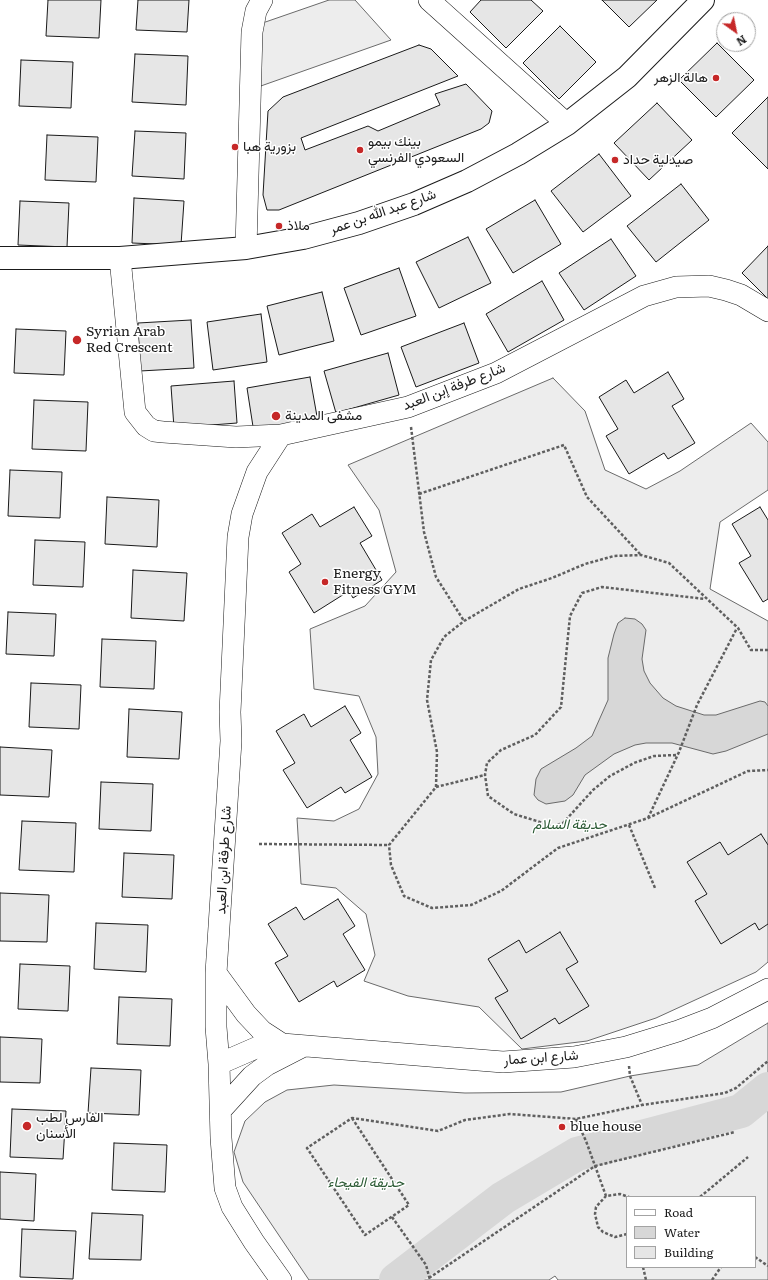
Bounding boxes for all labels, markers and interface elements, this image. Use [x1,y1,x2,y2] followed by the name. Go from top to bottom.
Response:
[716,12,756,52] north arrow
[734,32,750,50] text: N
[654,70,708,86] place label: هالة الزهر
[711,73,721,83] marker: هالة الزهر
[368,134,464,166] place label: بينك بيمو السعودي الفرنسي
[243,139,296,155] place label: بزورية هبا
[230,142,240,152] marker: بزورية هبا
[355,145,365,155] marker: بينك بيمو السعودي الفرنسي
[623,152,693,168] place label: صيدلية حداد
[610,155,620,165] marker: صيدلية حداد
[328,186,438,238] street label: شارع عبد الله بن عمر
[287,218,310,234] place label: ملاذ
[274,221,284,231] marker: ملاذ
[86,324,173,356] place label: Syrian Arab Red Crescent
[71,334,83,346] marker: Syrian Arab Red Crescent
[400,360,508,414] street label: شارع طرفة إبن العبد
[285,408,362,424] place label: مشفى المدينة
[270,410,282,422] marker: مشفى المدينة
[333,566,417,598] place label: Energy Fitness GYM
[320,577,330,587] marker: Energy Fitness GYM
[213,805,235,915] street label: شارع طرفة ابن العبد
[533,817,607,833] park label: حديقة السلام
[503,1047,579,1069] street label: شارع ابن عمار
[36,1110,103,1142] place label: الفارس لطب الأسنان
[570,1119,641,1135] place label: blue house
[21,1120,33,1132] marker: الفارس لطب الأسنان
[557,1122,567,1132] marker: blue house
[328,1175,404,1191] park label: حديقة الفيحاء
[626,1196,756,1268] legend
[664,1203,693,1221] text: Road
[664,1223,700,1241] text: Water
[664,1243,713,1261] text: Building

